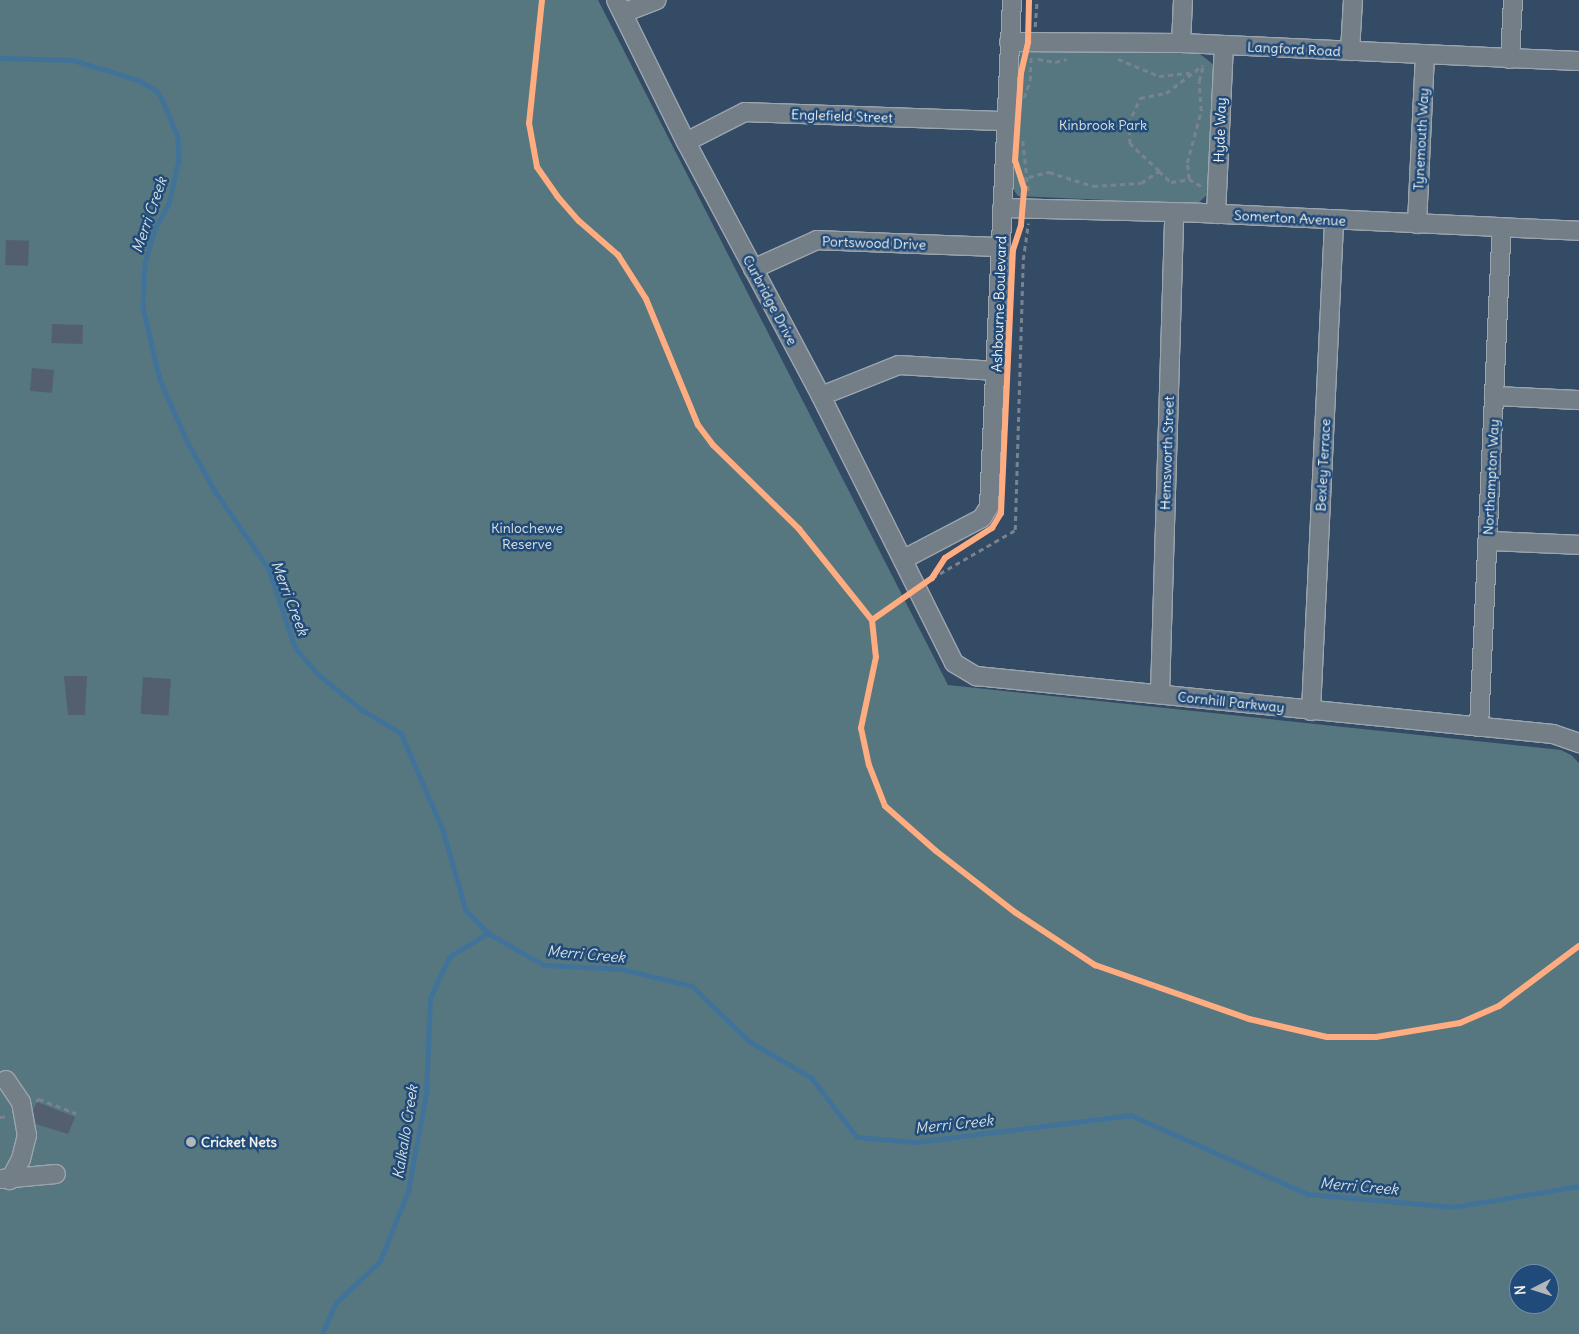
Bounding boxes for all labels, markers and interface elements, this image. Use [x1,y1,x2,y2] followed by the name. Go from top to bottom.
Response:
[1247,38,1341,60] street label: Langford Road
[1410,87,1432,191] street label: Tynemouth Way
[1210,97,1230,163] street label: Hyde Way
[791,106,893,126] street label: Englefield Street
[1059,117,1147,133] park label: Kinbrook Park
[128,175,170,255] water label: Merri Creek
[1234,207,1346,229] street label: Somerton Avenue
[822,233,926,253] street label: Portswood Drive
[988,236,1010,372] street label: Ashbourne Boulevard
[739,252,801,348] street label: Curbridge Drive
[1157,396,1177,510] street label: Hemsworth Street
[1312,418,1334,512] street label: Bexley Terrace
[1480,419,1502,535] street label: Northampton Way
[491,520,563,552] park label: Kinlochewe Reserve
[268,558,312,638] water label: Merri Creek
[1177,688,1285,716] street label: Cornhill Parkway
[546,942,626,966] water label: Merri Creek
[389,1084,421,1180] water label: Kalkallo Creek
[914,1111,994,1137] water label: Merri Creek
[201,1134,277,1150] place label: Cricket Nets
[185,1136,197,1148] marker: Cricket Nets
[1319,1174,1399,1198] water label: Merri Creek
[1509,1264,1559,1314] north arrow
[1511,1285,1529,1296] text: N

